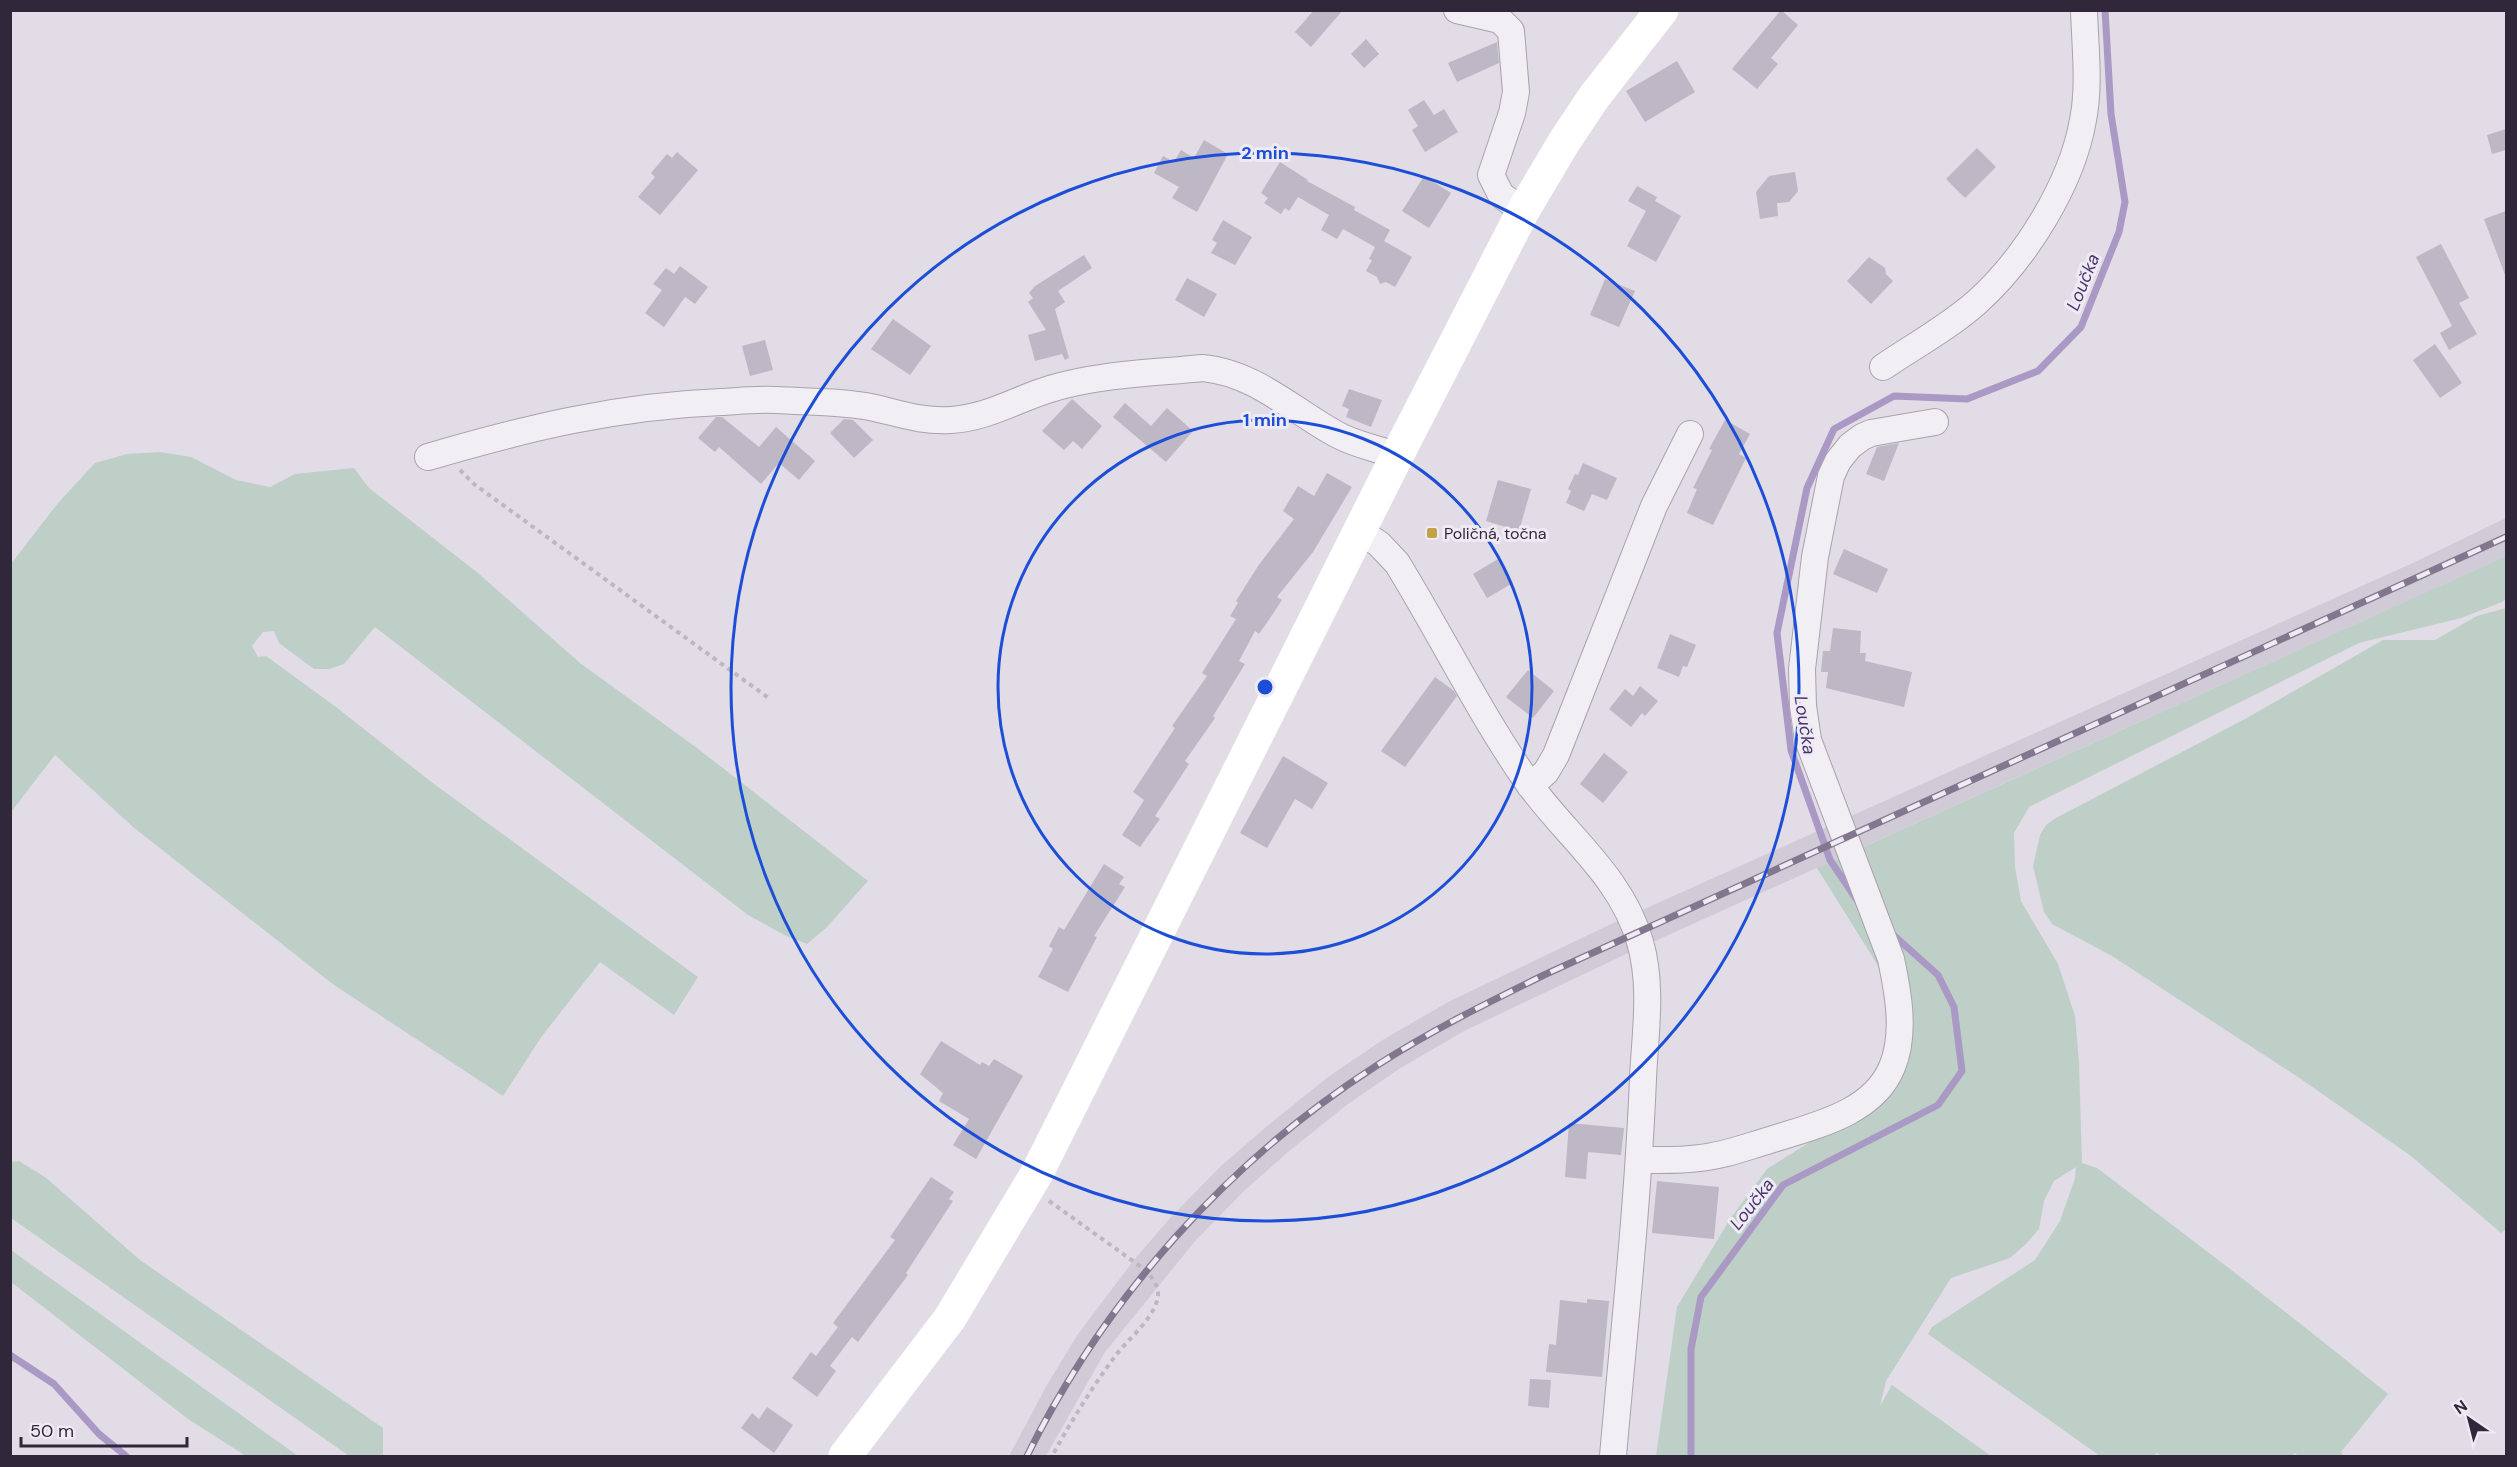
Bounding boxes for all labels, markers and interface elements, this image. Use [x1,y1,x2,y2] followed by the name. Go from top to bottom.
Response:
[1241,141,1289,165] text: 2 min
[2061,250,2105,314] water label: Loučka
[1243,408,1287,432] text: 1 min
[1444,523,1547,544] place label: Poličná, točna
[1425,526,1439,540] marker: Poličná, točna
[1255,677,1275,697] centre of rings
[1789,694,1822,756] water label: Loučka
[1724,1173,1780,1235] water label: Loučka
[2439,1389,2499,1449] north arrow
[2450,1395,2471,1419] text: N
[21,1410,188,1448] scale bar
[30,1419,74,1443] text: 50 m

